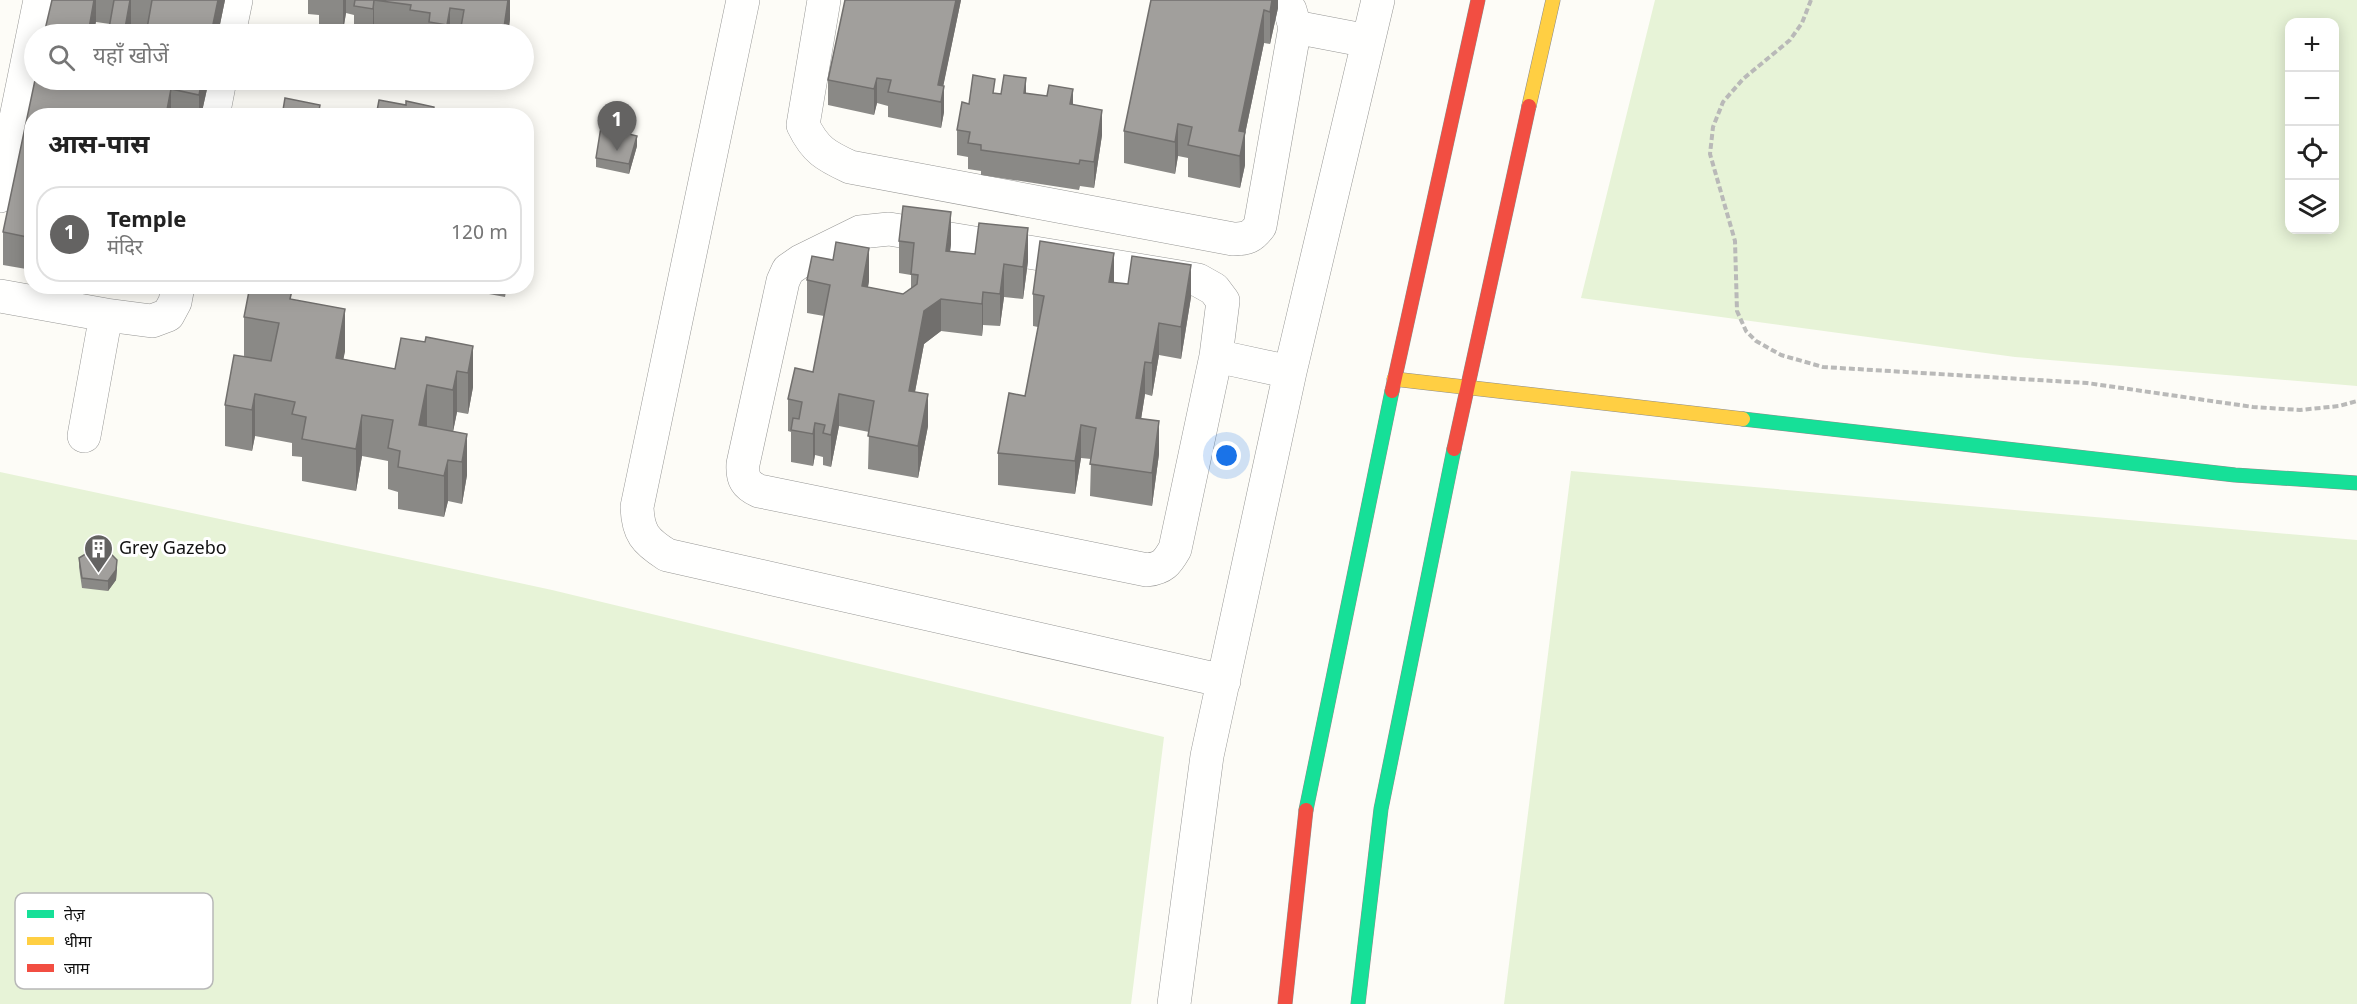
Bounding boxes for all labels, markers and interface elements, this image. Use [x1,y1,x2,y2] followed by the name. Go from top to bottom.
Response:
[2285,18,2339,234] map controls
[2285,18,2339,72] button: +
[24,24,534,90] search box
[45,41,78,74] icon: search
[93,43,169,72] text: यहाँ खोजें
[2285,72,2339,126] button: −
[598,102,636,151] pin: 1
[2285,126,2339,180] button: locate
[48,130,149,164] text: आस-पास
[2285,180,2339,234] button: layers
[107,207,186,236] text: Temple
[64,221,75,247] text: 1
[451,221,508,247] text: 120 m
[107,236,143,262] text: मंदिर
[1212,441,1241,470] your location
[82,532,114,574] building icon: Grey Gazebo
[119,538,227,561] place label: Grey Gazebo
[15,893,213,989] legend
[64,905,86,927] text: तेज़
[64,933,93,954] text: धीमा
[64,960,90,981] text: जाम

